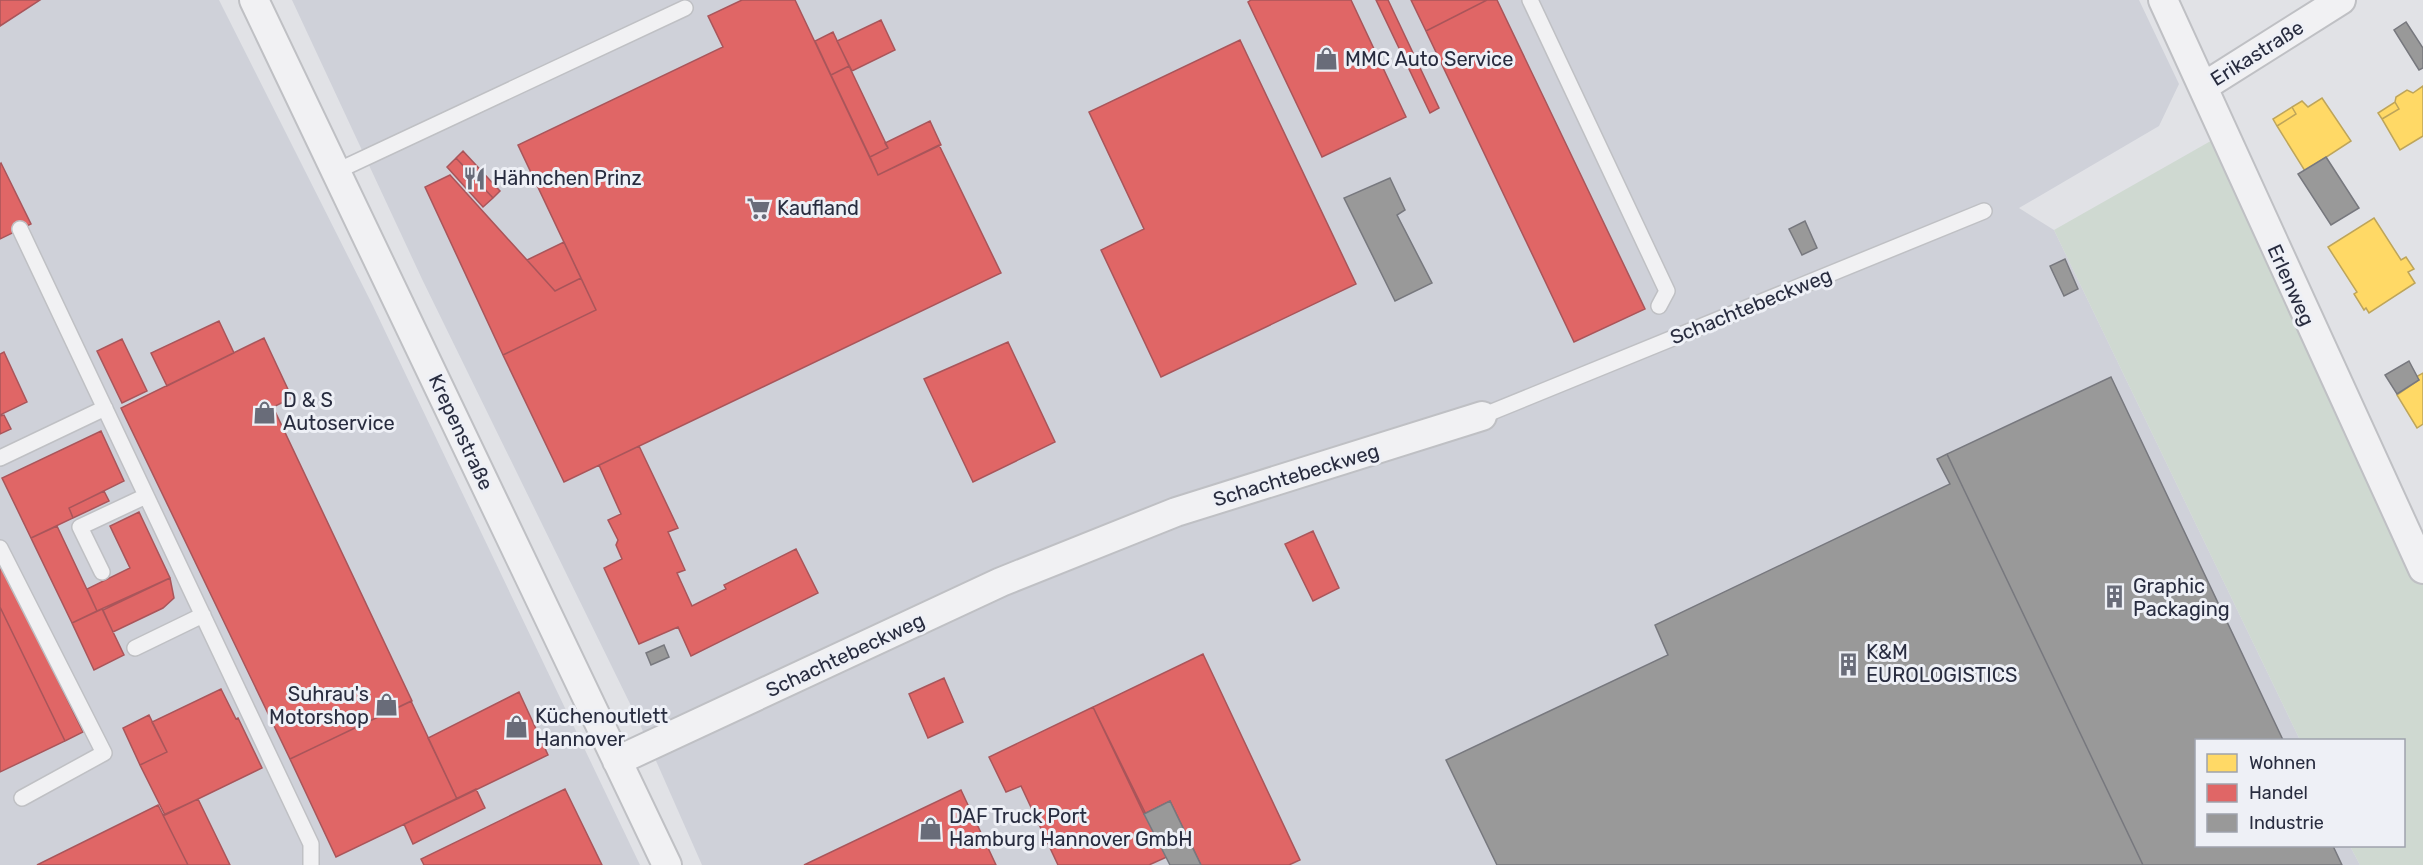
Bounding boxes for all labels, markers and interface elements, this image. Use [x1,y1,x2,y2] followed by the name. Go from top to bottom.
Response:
[2206,15,2308,91] street label: Erikastraße
[1314,46,1340,72] shop icon: MMC Auto Service
[1345,47,1513,71] place label: MMC Auto Service
[462,165,488,191] restaurant icon: Hähnchen Prinz
[493,166,642,190] place label: Hähnchen Prinz
[746,195,772,221] supermarket icon: Kaufland
[777,196,859,220] place label: Kaufland
[2262,241,2320,329] street label: Erlenweg
[1667,263,1835,349] street label: Schachtebeckweg
[424,370,498,494] street label: Krepenstraße
[283,388,395,435] place label: D & S Autoservice
[252,399,278,425] shop icon: D & S Autoservice
[1210,438,1382,512] street label: Schachtebeckweg
[2133,574,2230,621] place label: Graphic Packaging
[2102,584,2128,610] building icon: Graphic Packaging
[762,608,928,702] street label: Schachtebeckweg
[1866,640,2018,687] place label: K&M EUROLOGISTICS
[1835,651,1861,677] building icon: K&M EUROLOGISTICS
[269,682,369,729] place label: Suhrau's Motorshop
[374,692,400,718] shop icon: Suhrau's Motorshop
[535,704,668,751] place label: Küchenoutlett Hannover
[504,714,530,740] shop icon: Küchenoutlett Hannover
[2195,739,2405,847] legend
[2249,752,2316,774] text: Wohnen
[2249,782,2308,804] text: Handel
[949,804,1192,851] place label: DAF Truck Port Hamburg Hannover GmbH
[2249,812,2324,834] text: Industrie
[918,815,944,841] shop icon: DAF Truck Port Hamburg Hannover GmbH

